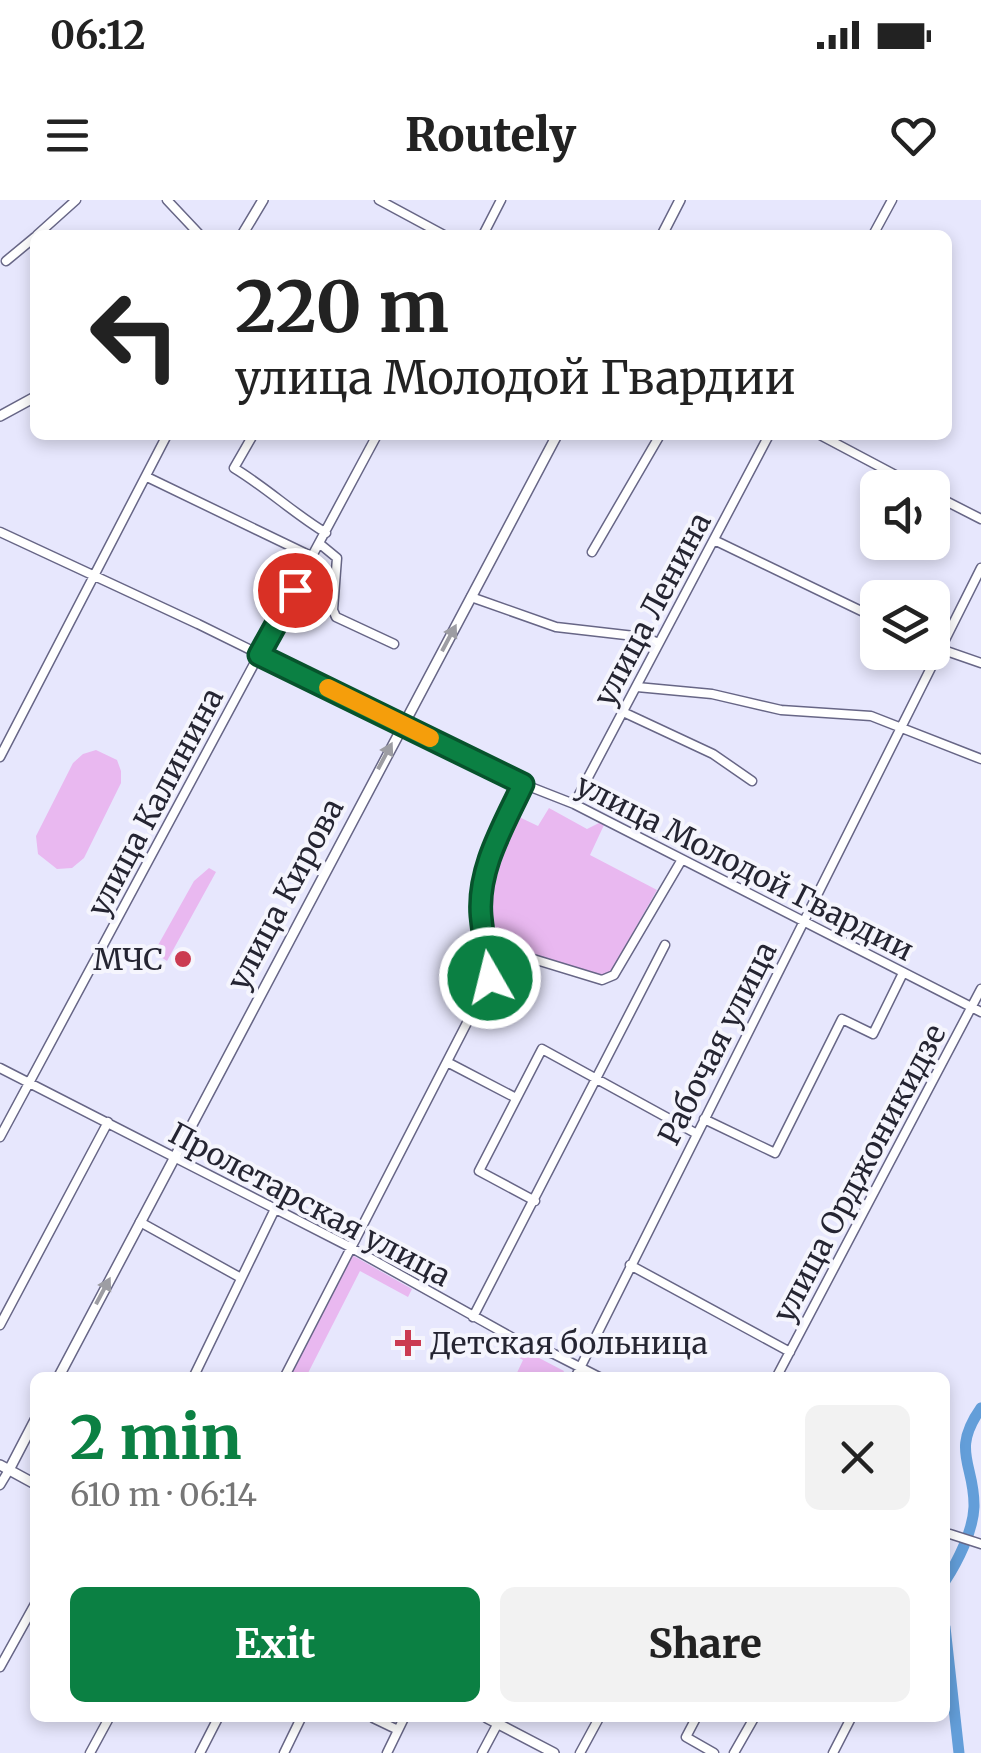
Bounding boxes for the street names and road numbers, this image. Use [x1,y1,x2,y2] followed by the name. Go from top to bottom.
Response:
[585,506,719,712] street label: улица Ленина
[79,681,231,923] street label: улица Калинина
[570,765,920,969] street label: улица Молодой Гвардии
[219,792,351,996] street label: улица Кирова
[649,935,785,1151] street label: Рабочая улица
[764,1017,954,1329] street label: улица Орджоникидзе
[163,1114,457,1294] street label: Пролетарская улица

